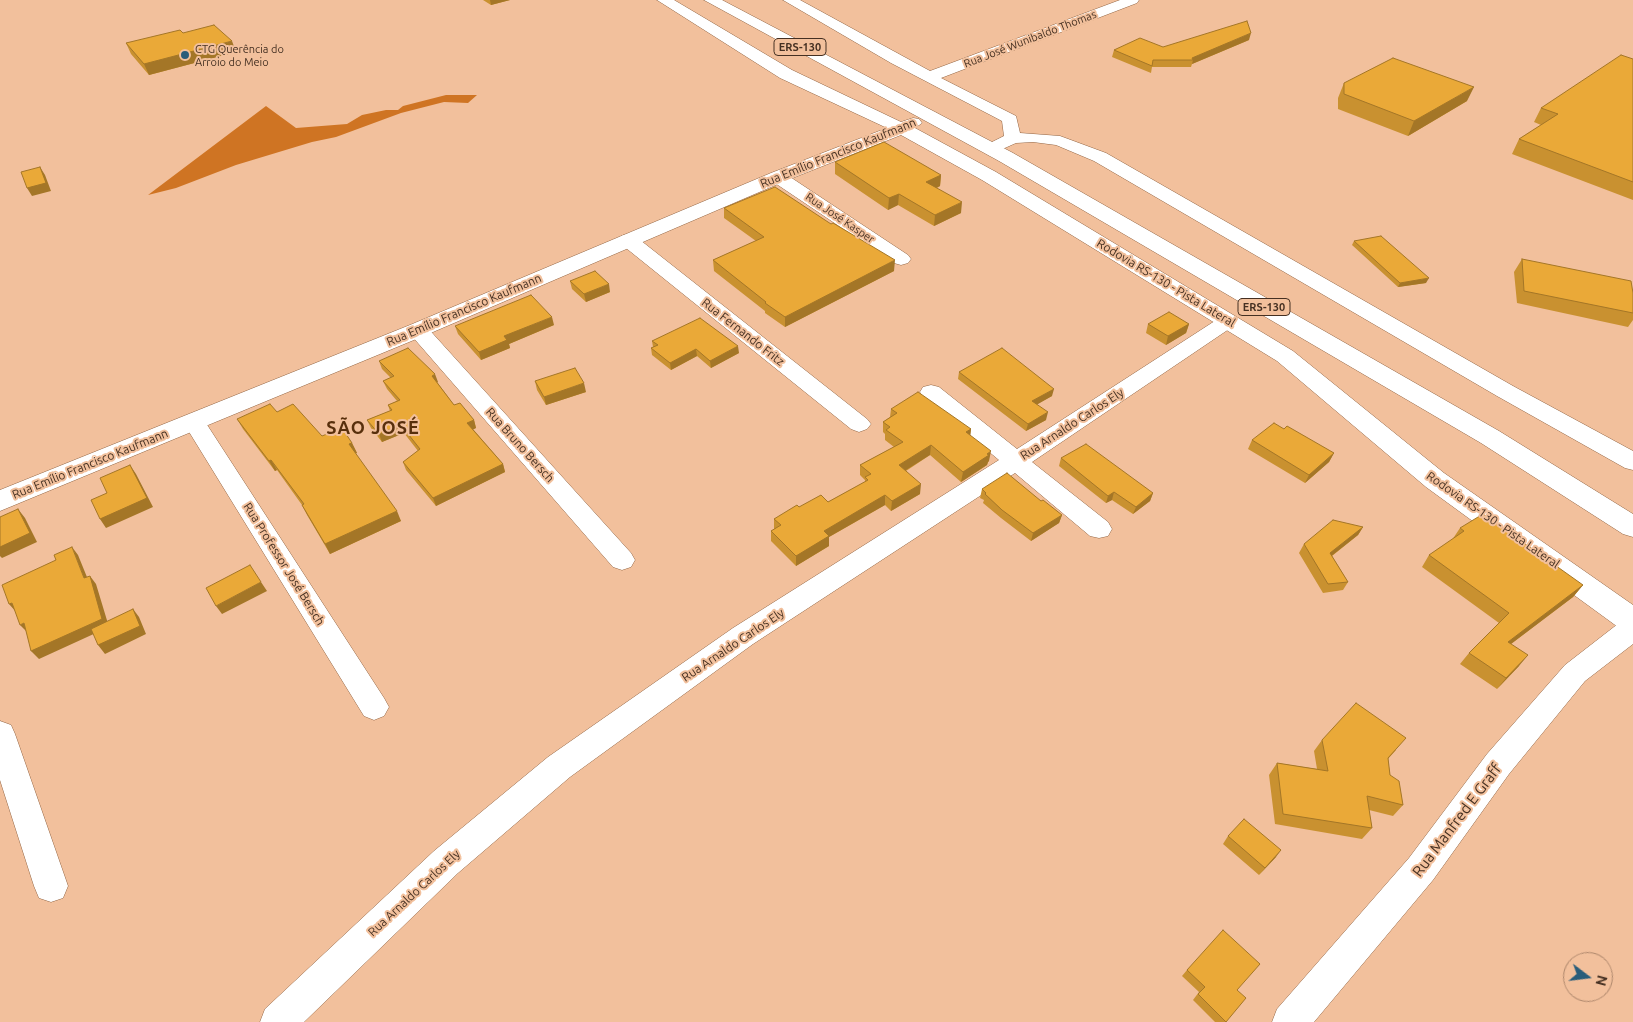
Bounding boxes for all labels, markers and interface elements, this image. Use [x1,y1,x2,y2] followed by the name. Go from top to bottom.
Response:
[962,8,1098,70] street label: Rua José Wunibaldo Thomas
[774,38,826,56] road number: ERS-130
[195,42,284,68] place label: CTG Querência do Arroio do Meio
[179,49,191,61] marker: CTG Querência do Arroio do Meio
[758,115,918,191] street label: Rua Emílio Francisco Kaufmann
[803,190,877,246] street label: Rua José Kasper
[1094,236,1238,330] street label: Rodovia RS-130 - Pista Lateral
[384,271,544,349] street label: Rua Emílio Francisco Kaufmann
[699,295,787,369] street label: Rua Fernando Fritz
[1238,298,1290,316] road number: ERS-130
[1018,385,1126,463] street label: Rua Arnaldo Carlos Ely
[483,405,557,485] street label: Rua Bruno Bersch
[325,417,421,439] district label: SÃO JOSÉ
[10,426,170,502] street label: Rua Emílio Francisco Kaufmann
[1424,468,1562,572] street label: Rodovia RS-130 - Pista Lateral
[240,500,328,628] street label: Rua Professor José Bersch
[679,605,787,685] street label: Rua Arnaldo Carlos Ely
[1409,760,1505,880] street label: Rua Manfred E Graff
[365,847,463,939] street label: Rua Arnaldo Carlos Ely
[1563,952,1613,1002] north arrow
[1592,973,1611,988] text: N

